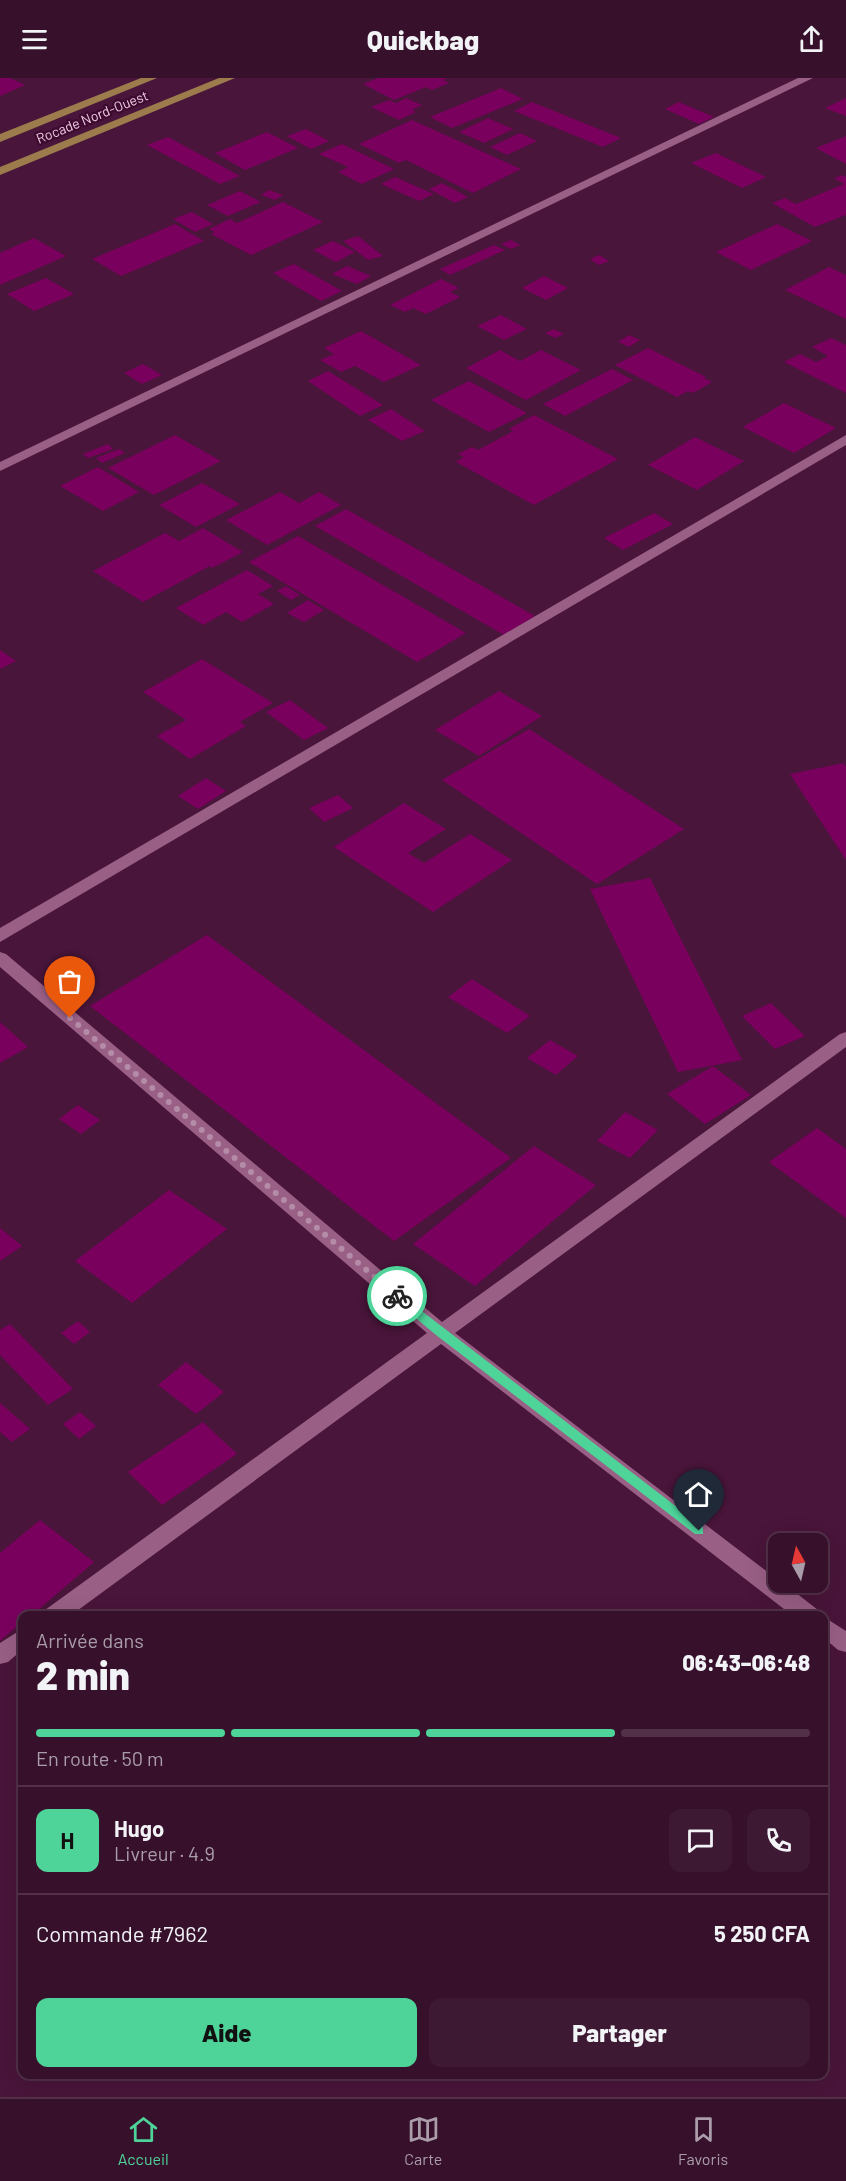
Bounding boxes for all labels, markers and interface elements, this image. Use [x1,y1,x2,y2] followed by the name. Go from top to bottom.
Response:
[18,23,51,56] icon: menu
[367,23,479,55] text: Quickbag
[795,23,828,56] icon: share
[33,86,150,147] street label: Rocade Nord-Ouest
[44,956,95,1018] pin
[53,965,86,998] icon: bag
[367,1266,427,1326] courier
[381,1280,414,1313] icon: bike
[673,1469,724,1531] pin
[682,1478,715,1511] icon: home
[768,1533,828,1593] north arrow
[768,1533,828,1593] map controls
[36,1628,144,1652] text: Arrivée dans
[682,1649,810,1675] text: 06:43–06:48
[36,1651,130,1698] text: 2 min
[36,1746,164,1770] text: En route · 50 m
[669,1809,732,1872] button: chat
[747,1809,810,1872] button: phone
[114,1815,164,1841] text: Hugo
[61,1827,74,1853] text: H
[114,1841,215,1865] text: Livreur · 4.9
[36,1920,208,1946] text: Commande #7962
[714,1920,810,1946] text: 5 250 CFA
[36,1998,417,2067] button: Aide
[429,1998,810,2067] button: Partager
[118,2113,169,2168] tab: Accueil
[404,2113,442,2168] tab: Carte
[678,2113,728,2168] tab: Favoris

